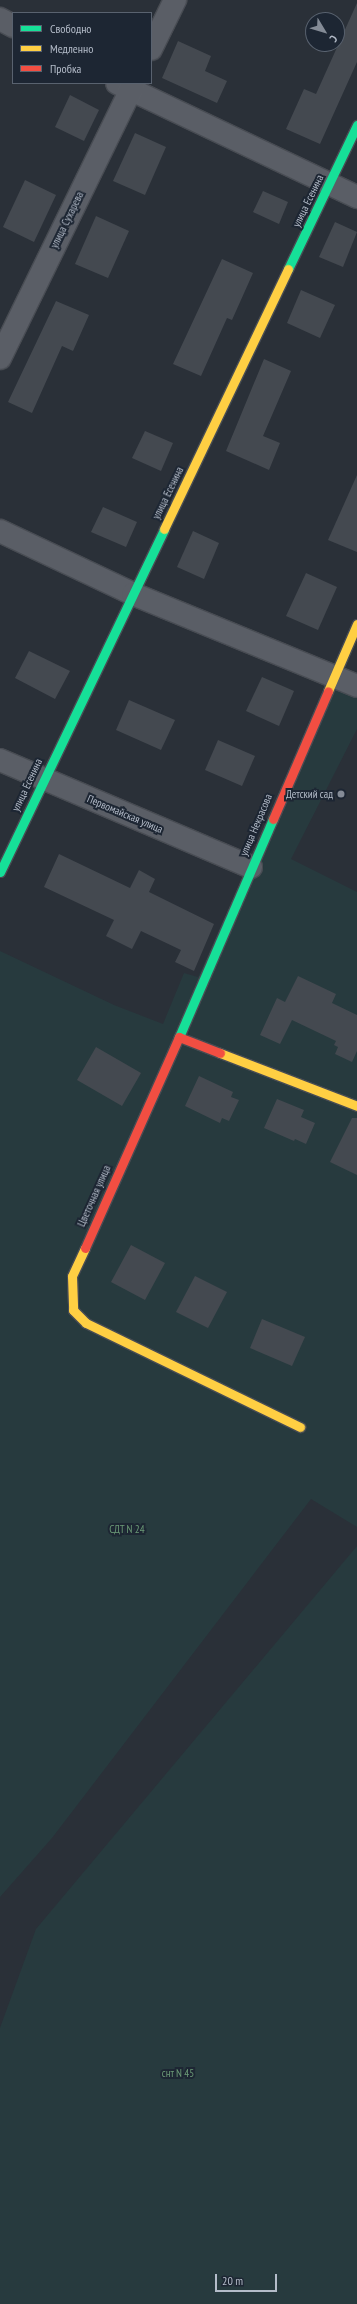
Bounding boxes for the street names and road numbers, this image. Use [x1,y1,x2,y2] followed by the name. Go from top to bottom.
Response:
[290,173,326,229] street label: улица Есенина
[48,190,86,250] street label: улица Сухарева
[150,465,186,521] street label: улица Есенина
[9,757,45,813] street label: улица Есенина
[85,792,165,836] street label: Первомайская улица
[237,792,275,858] street label: улица Некрасова
[75,1163,113,1229] street label: Цветочная улица

